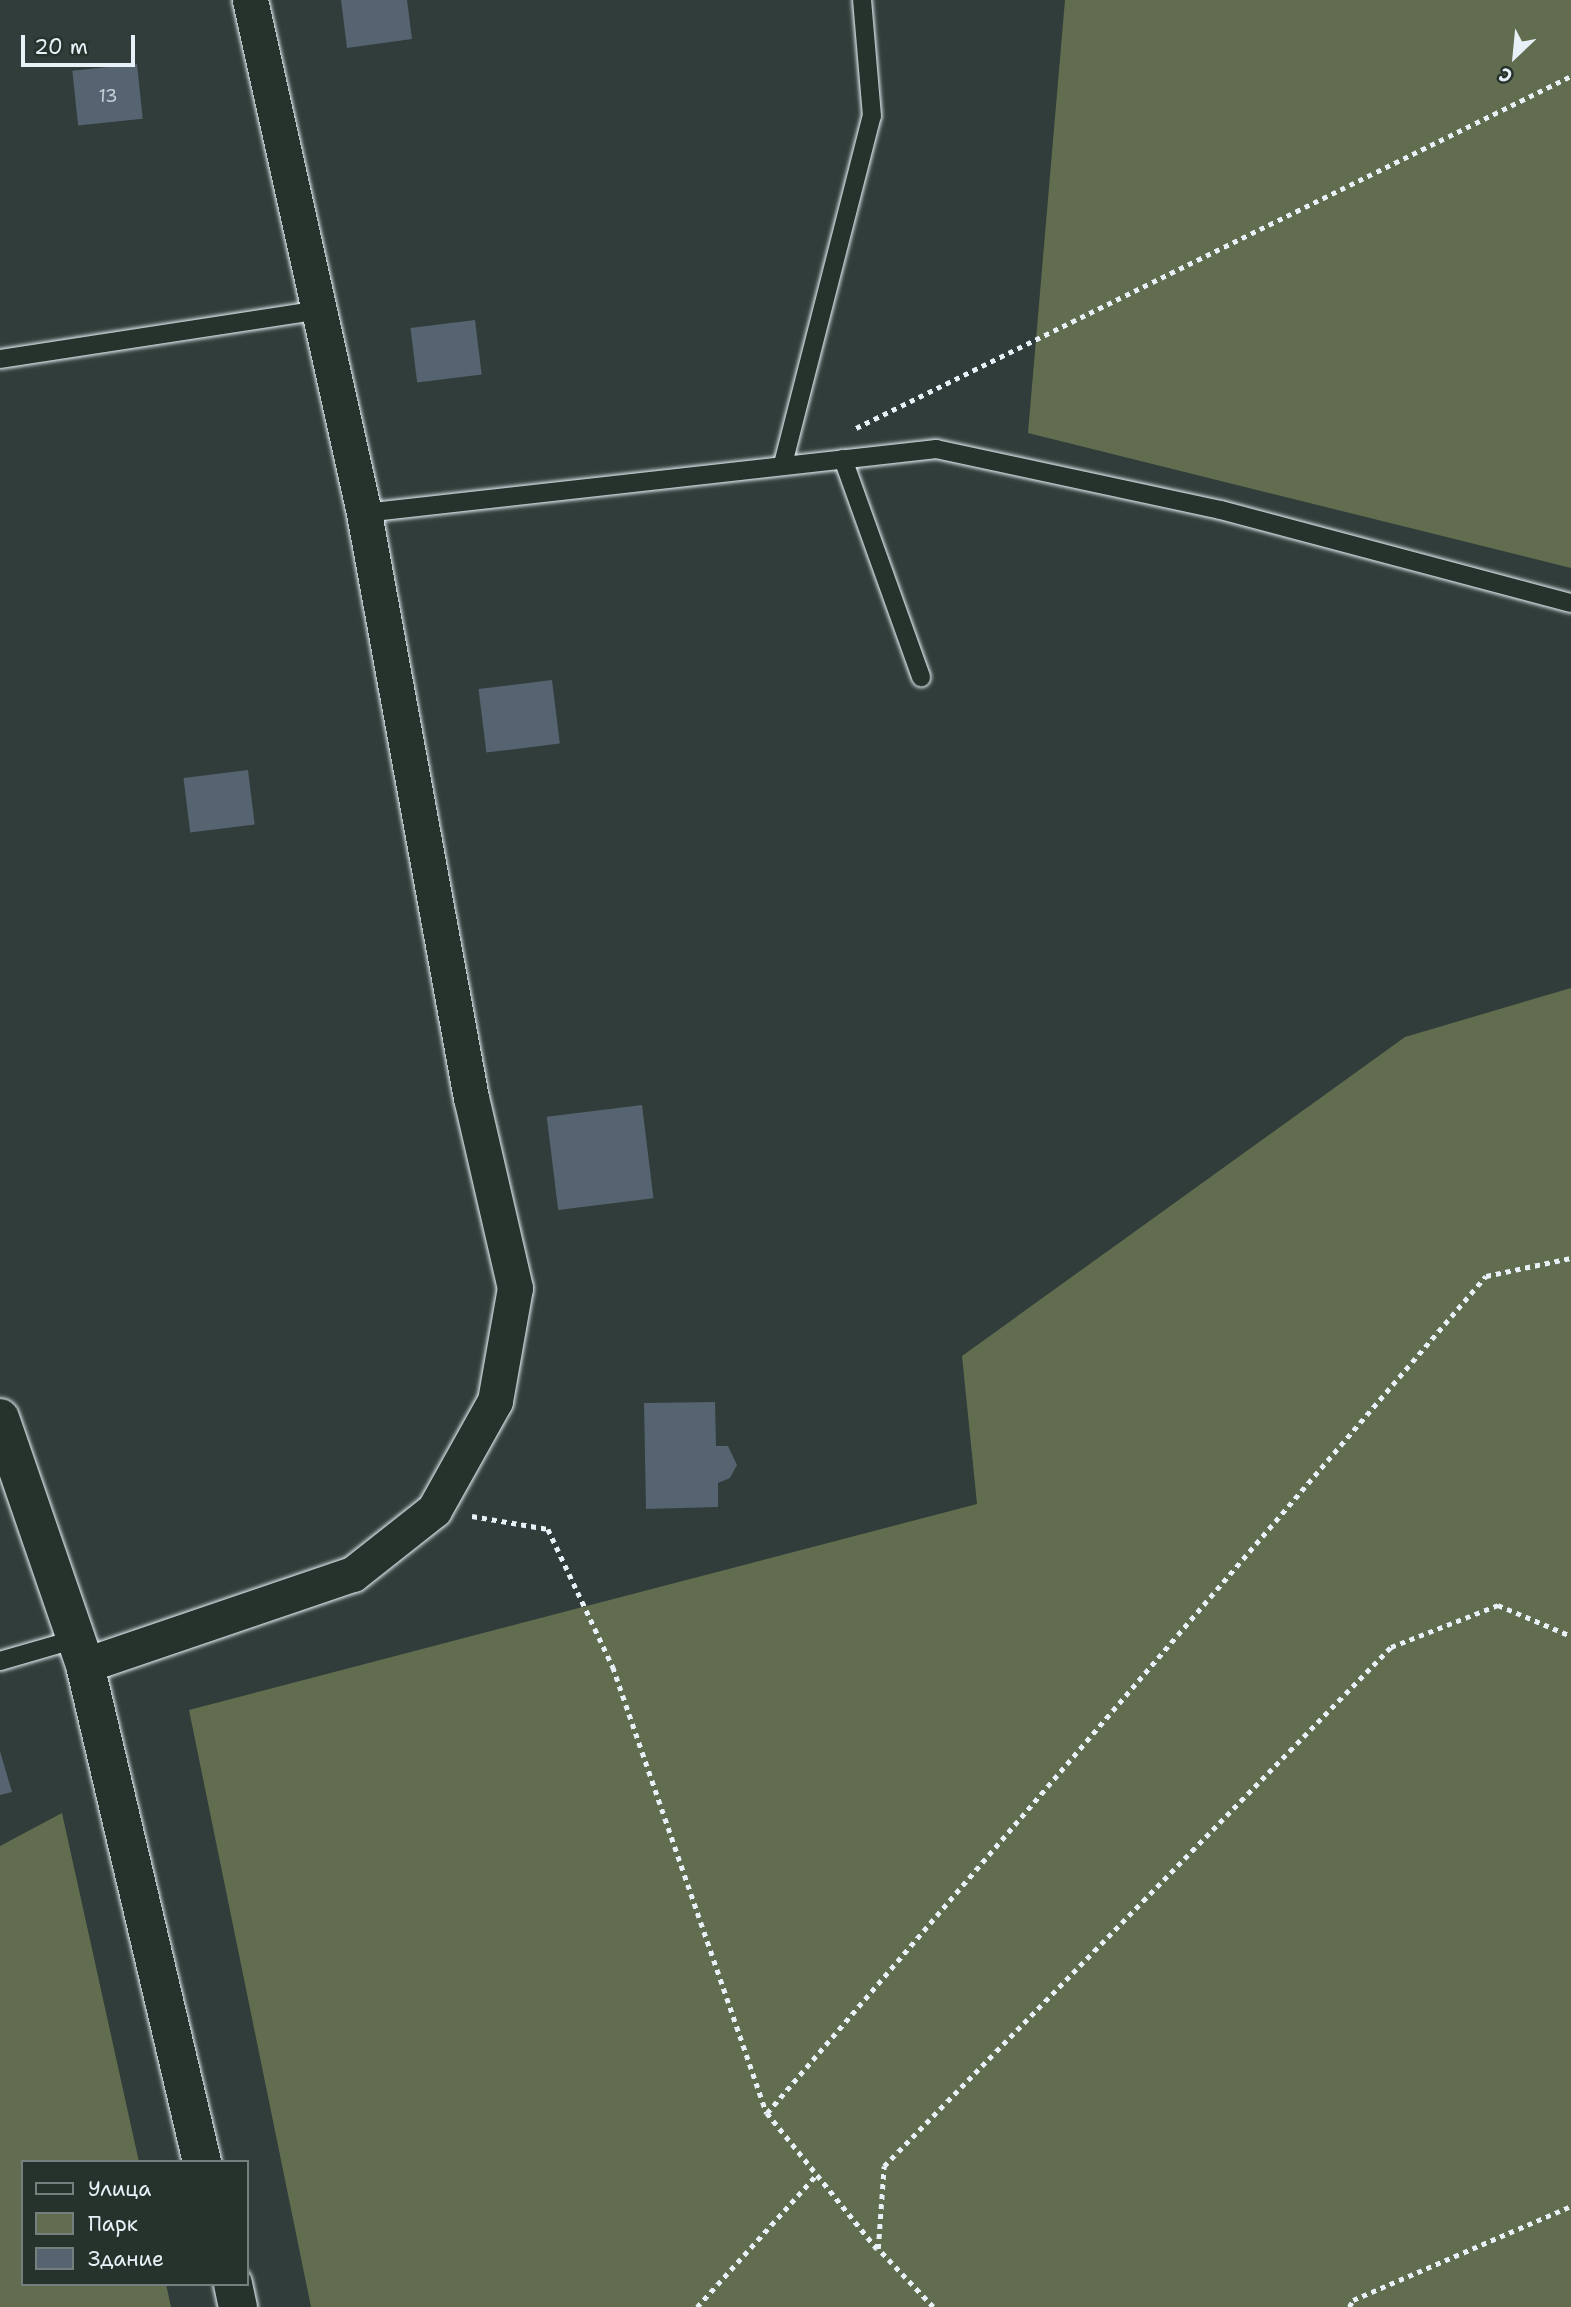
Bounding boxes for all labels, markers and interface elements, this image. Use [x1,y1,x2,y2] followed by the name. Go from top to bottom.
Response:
[24,21,138,65] scale bar
[1480,21,1550,91] north arrow
[34,33,88,61] text: 20 m
[1495,62,1516,89] text: С
[98,85,118,107] house number: 13
[21,2160,248,2286] legend
[88,2175,151,2203] text: Улица
[88,2210,138,2238] text: Парк
[88,2245,164,2273] text: Здание

